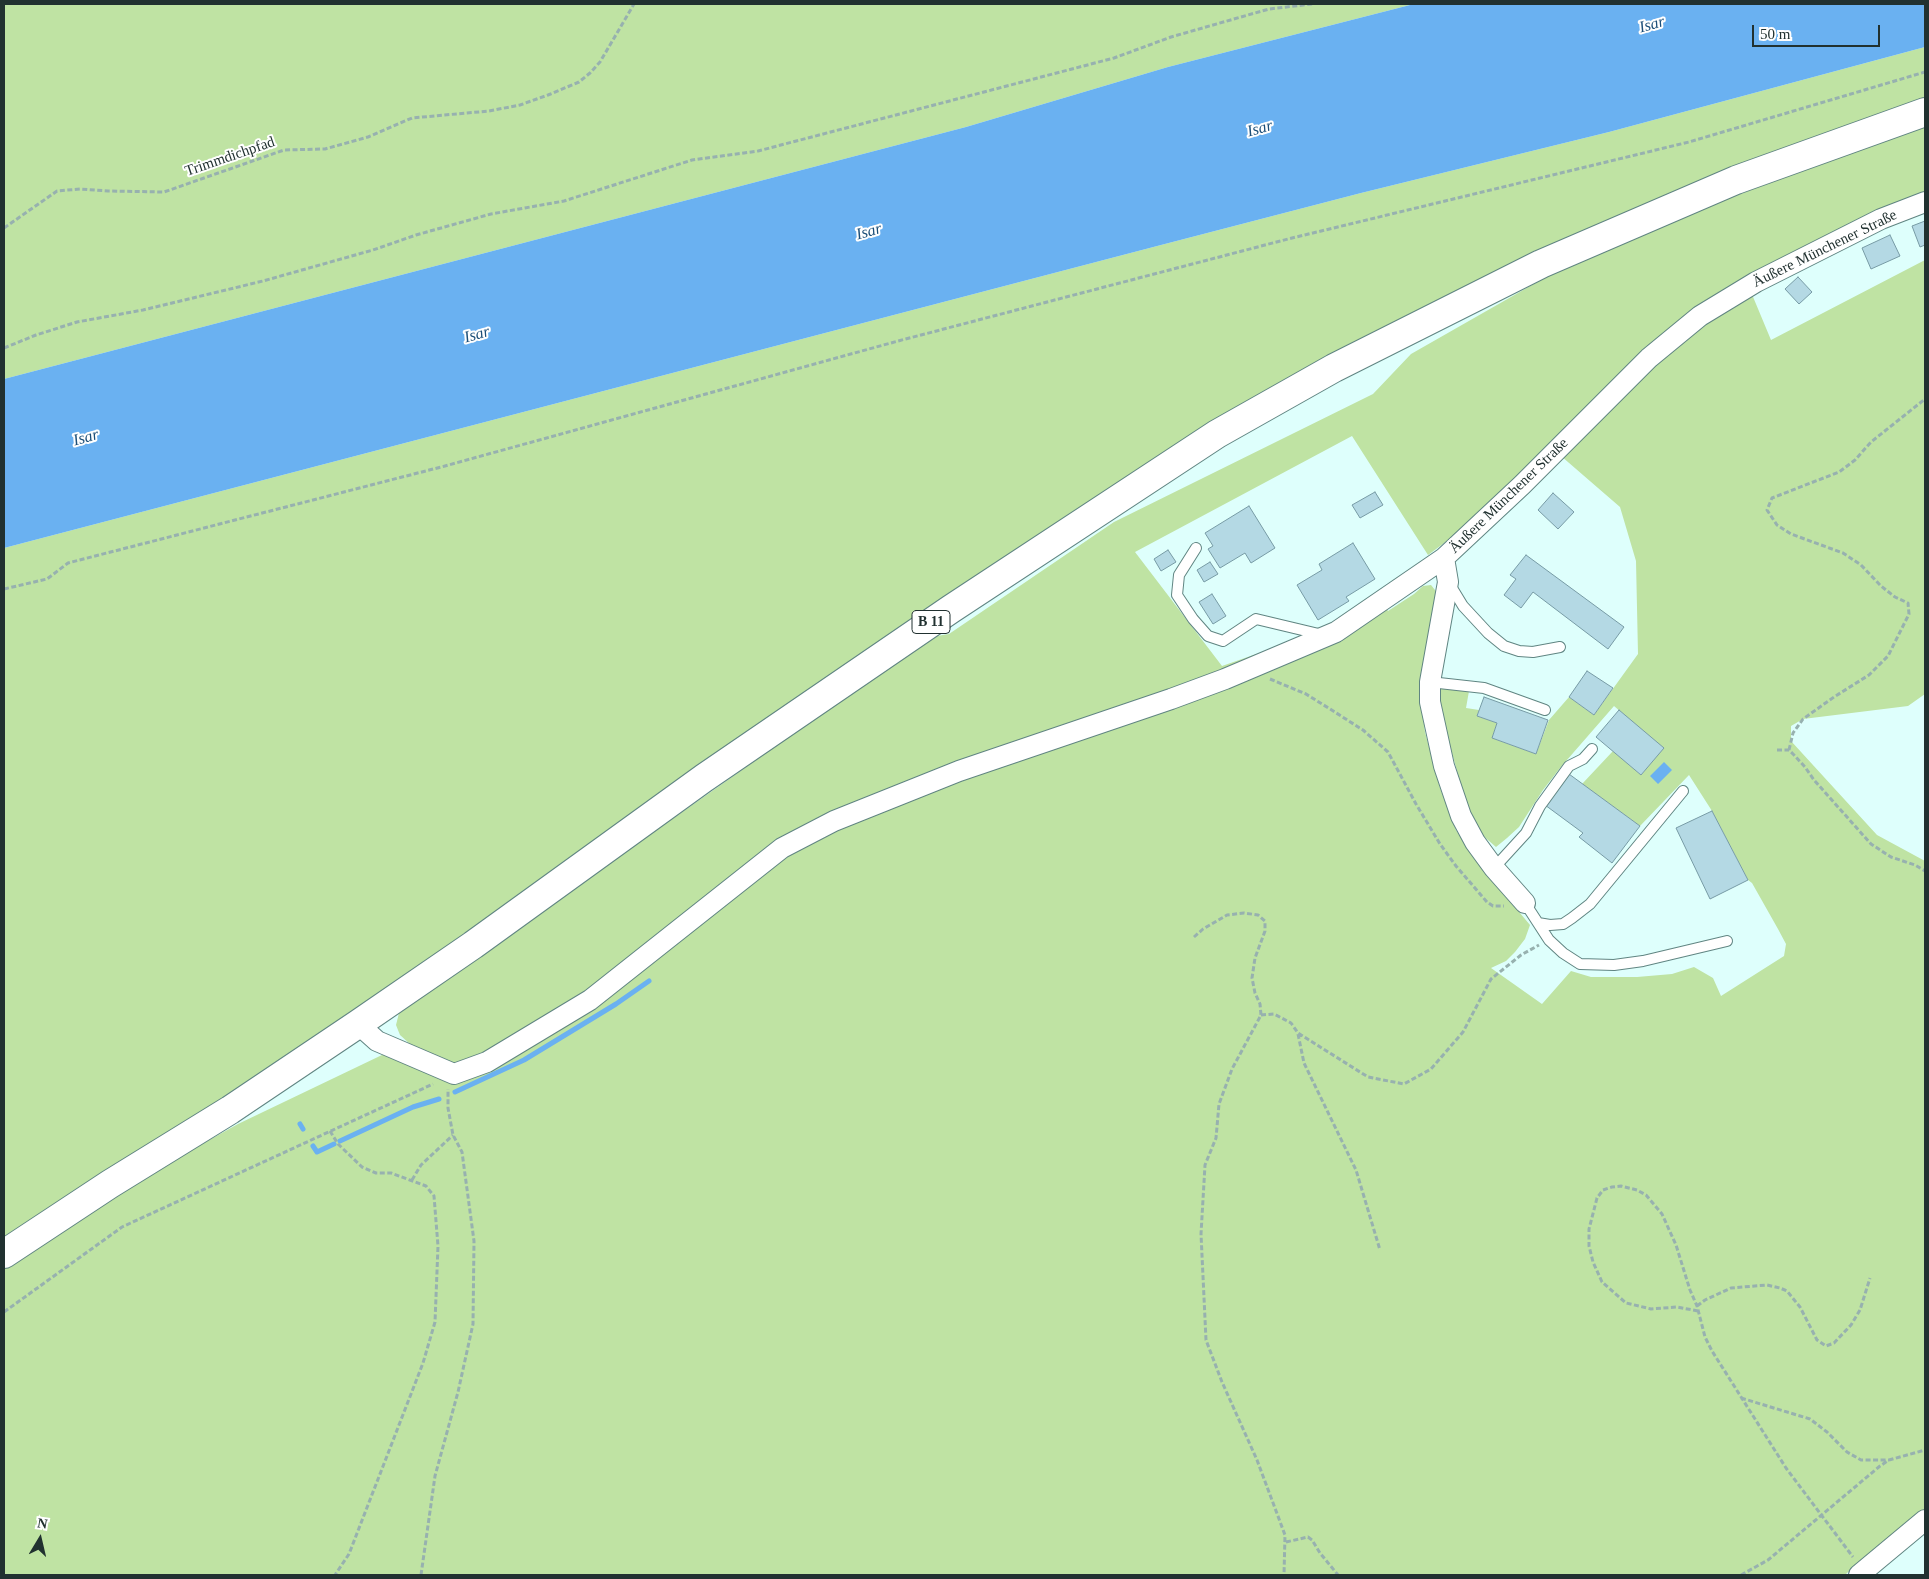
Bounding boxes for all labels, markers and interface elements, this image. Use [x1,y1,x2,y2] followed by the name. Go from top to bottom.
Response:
[1637,12,1667,38] water label: Isar
[1754,15,1882,47] scale bar
[1760,26,1790,42] text: 50 m
[1245,116,1275,142] water label: Isar
[183,133,277,181] street label: Trimmdichpfad
[1750,206,1900,292] street label: Äußere Münchener Straße
[854,219,884,245] water label: Isar
[462,322,492,348] water label: Isar
[71,425,101,451] water label: Isar
[1446,435,1572,557] street label: Äußere Münchener Straße
[912,610,950,634] road number: B 11
[15,1514,65,1564] north arrow
[36,1515,49,1532] text: N

